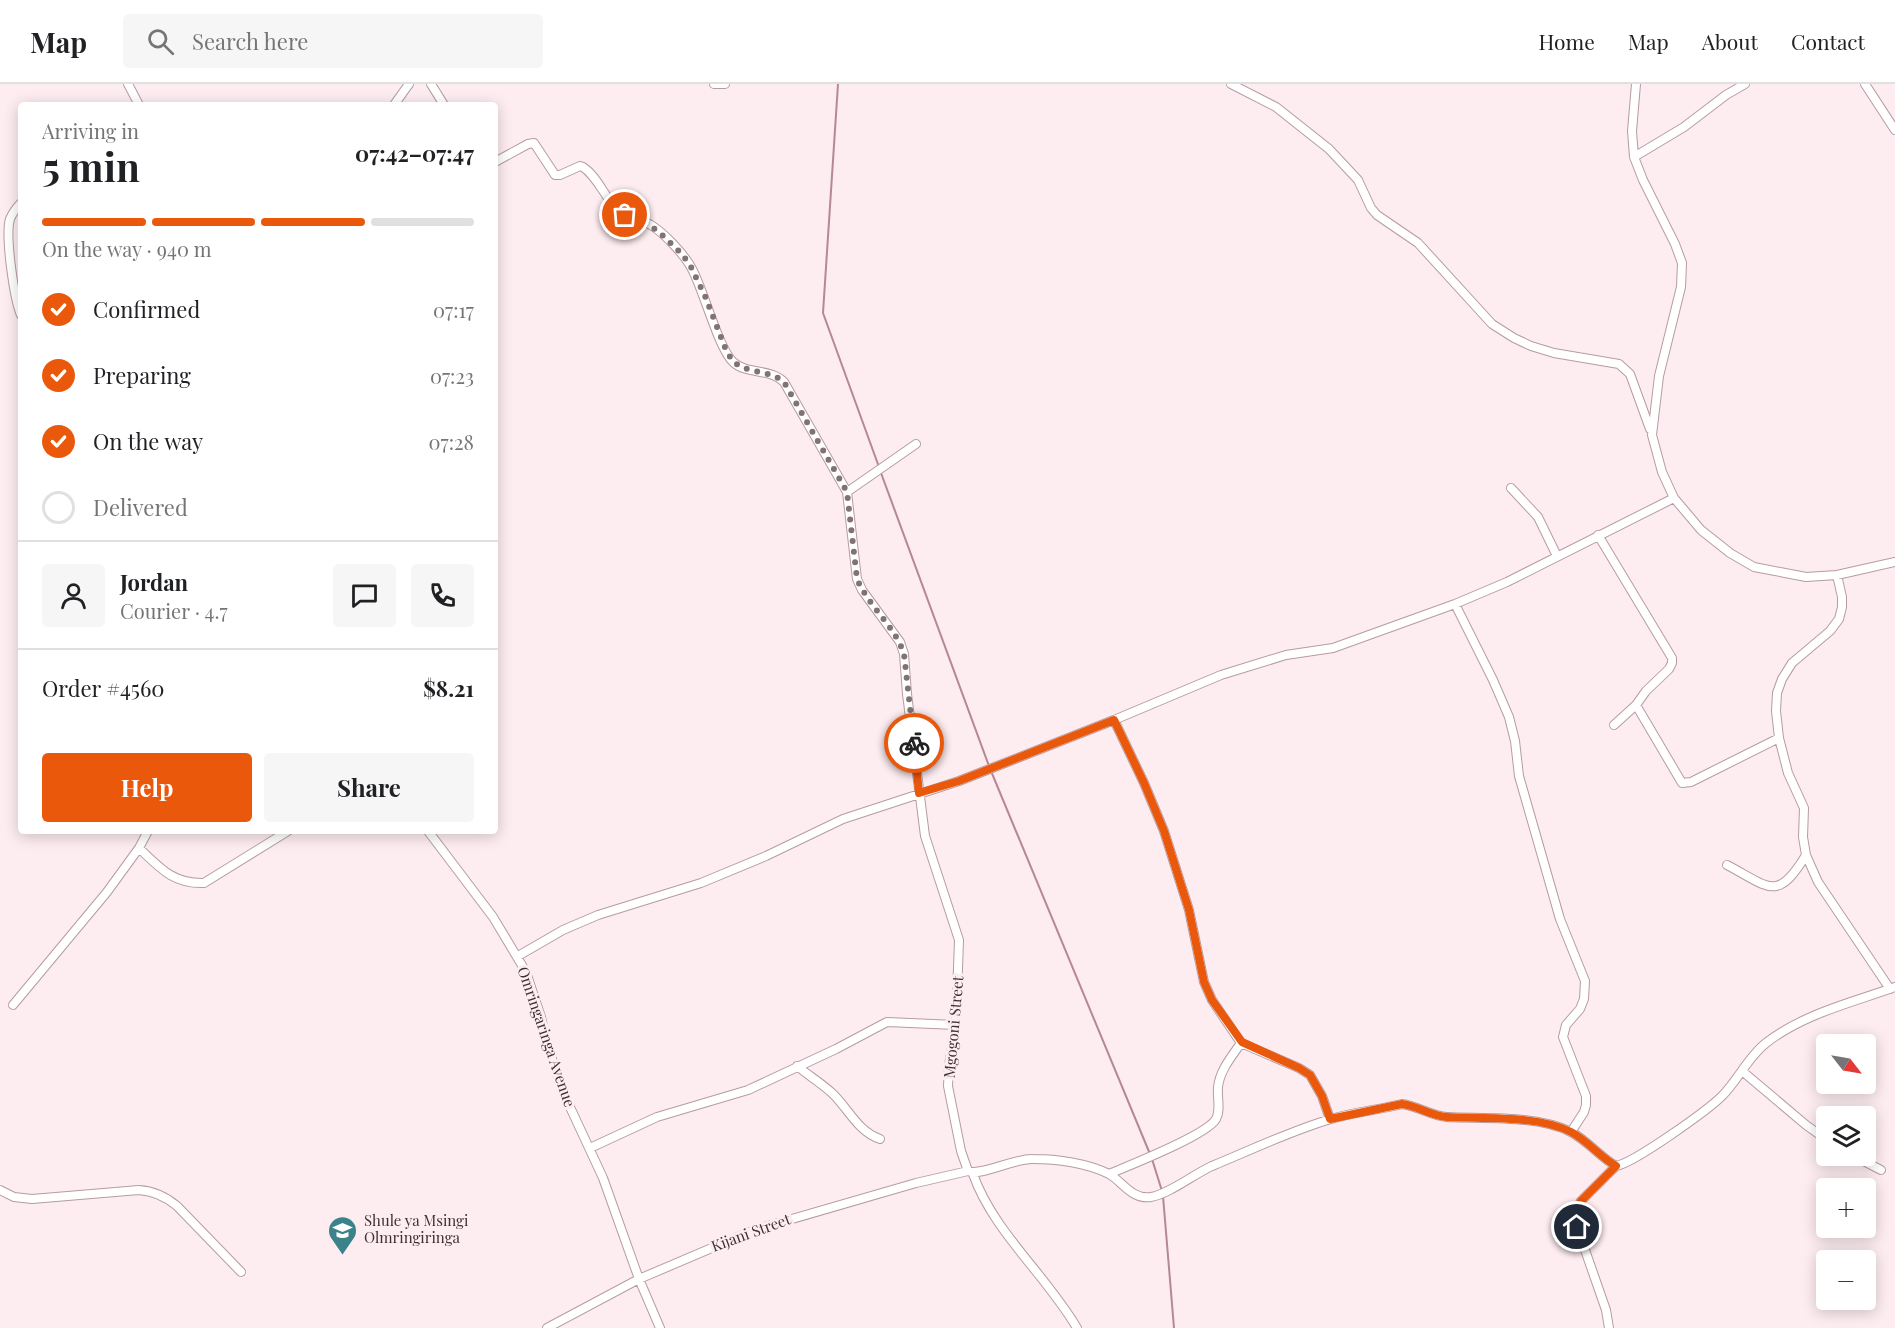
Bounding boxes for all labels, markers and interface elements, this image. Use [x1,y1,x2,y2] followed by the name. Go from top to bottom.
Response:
[123,14,543,68] search box
[30,23,87,60] text: Map
[144,25,177,58] icon: search
[192,26,308,56] text: Search here
[1539,27,1595,55] text: Home
[1628,27,1669,55] text: Map
[1702,27,1758,55] text: About
[1791,27,1865,55] text: Contact
[42,117,139,144] text: Arriving in
[355,138,474,168] text: 07:42–07:47
[42,140,140,192] text: 5 min
[599,189,650,240] pin
[608,198,641,231] icon: bag
[42,235,212,262] text: On the way · 940 m
[42,293,75,326] icon: check
[93,294,200,324] text: Confirmed
[433,296,474,323] text: 07:17
[42,359,75,392] icon: check
[93,360,191,390] text: Preparing
[430,362,474,389] text: 07:23
[42,425,75,458] icon: check
[93,426,203,456] text: On the way
[429,428,474,455] text: 07:28
[93,492,188,522] text: Delivered
[42,564,105,627] button: person
[333,564,396,627] button: chat
[411,564,474,627] button: phone
[120,567,188,597] text: Jordan
[120,597,228,624] text: Courier · 4.7
[42,673,165,703] text: Order #4560
[423,673,474,703] text: $8.21
[884,713,944,773] courier
[898,727,931,760] icon: bike
[42,753,252,822] button: Help
[264,753,474,822] button: Share
[514,964,580,1110] street label: Omringaringa Avenue
[939,974,967,1079] street label: Mgogoni Street
[1816,1034,1876,1094] north arrow
[1816,1034,1876,1310] map controls
[1816,1106,1876,1166] button: layers
[1816,1178,1876,1238] button: +
[1551,1201,1602,1252] pin
[708,1208,794,1256] street label: Kijani Street
[364,1210,469,1247] place label: Shule ya Msingi Olmringiringa
[1560,1210,1593,1243] icon: home
[327,1214,359,1256] school or university icon: Shule ya Msingi Olmringiringa
[1816,1250,1876,1310] button: −

